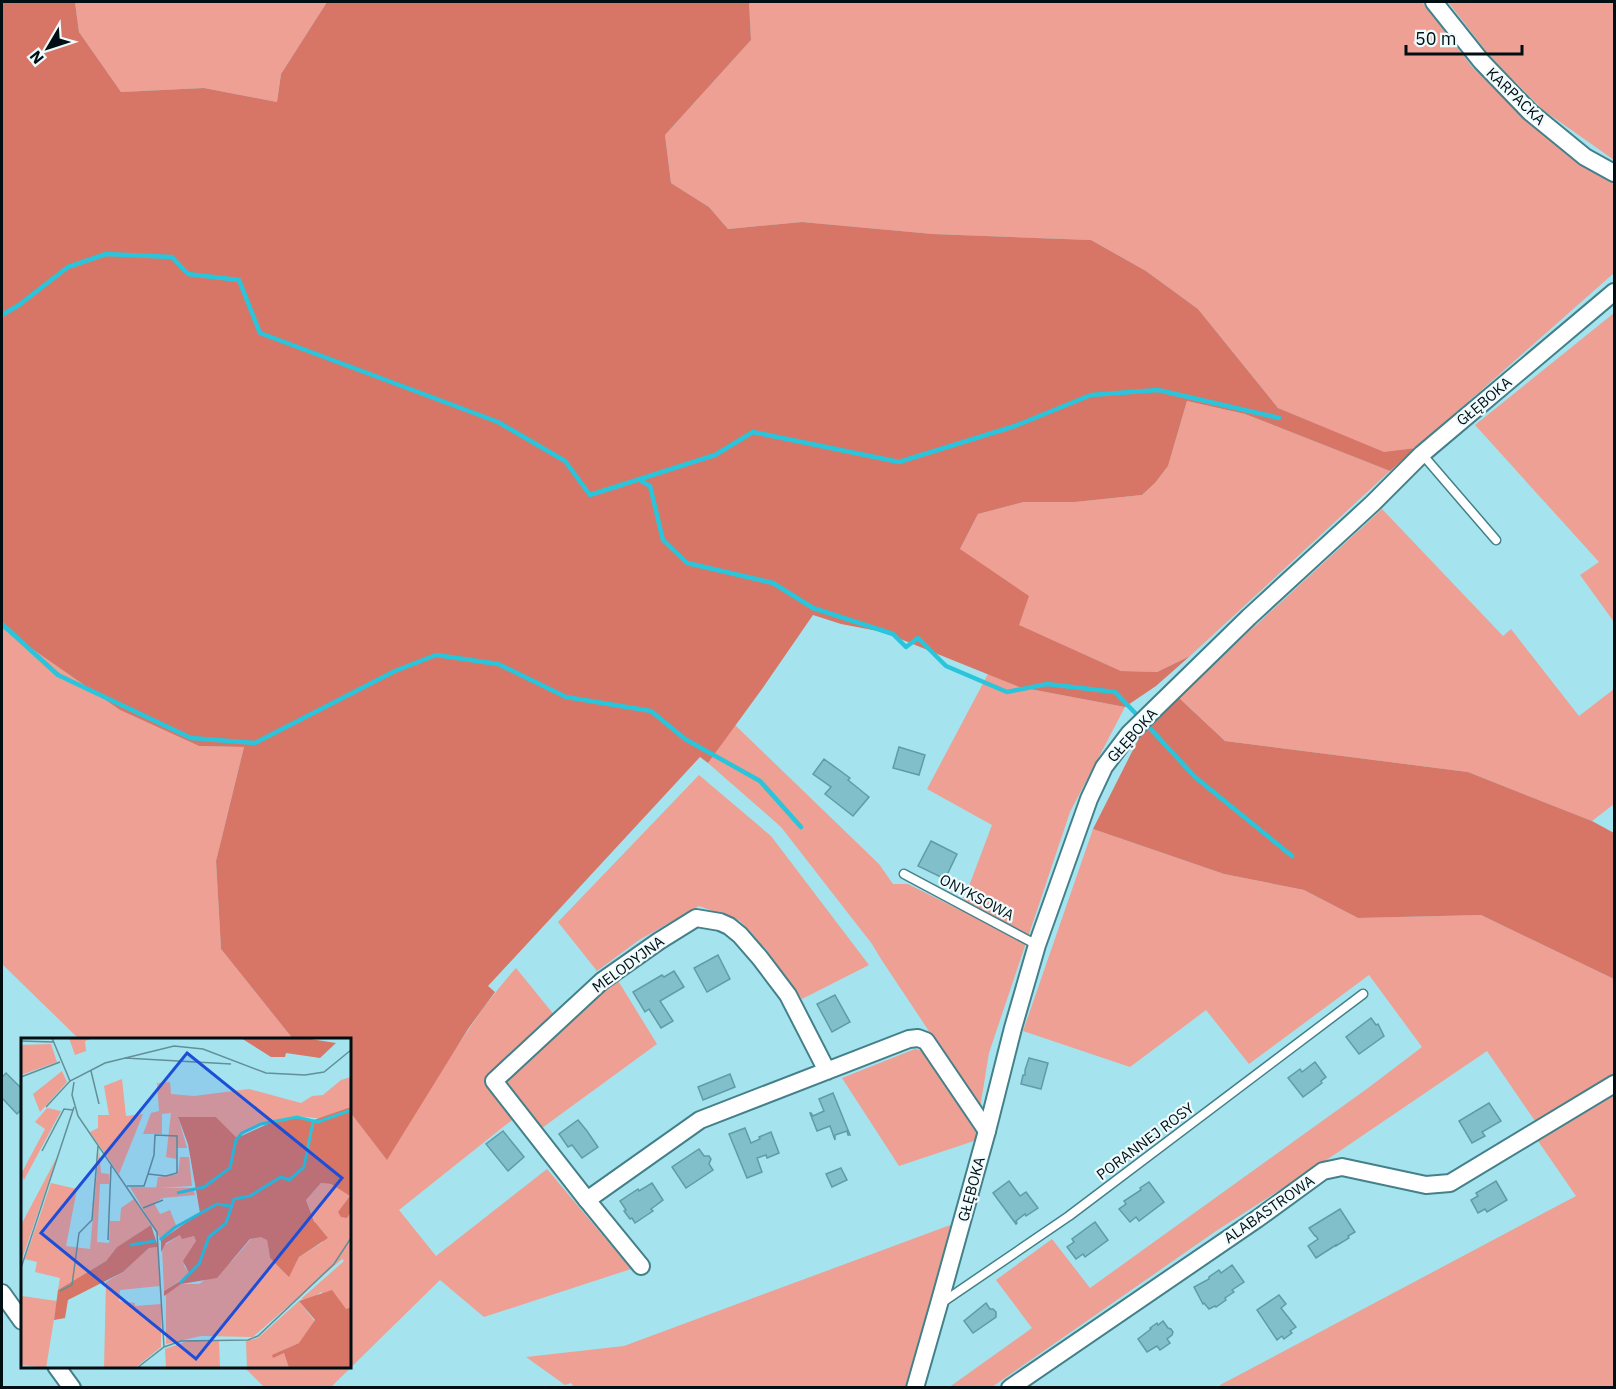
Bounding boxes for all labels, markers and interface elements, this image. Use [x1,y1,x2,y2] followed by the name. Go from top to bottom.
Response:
[18,18,78,78] north arrow
[1406,18,1522,56] scale bar
[1415,27,1457,50] text: 50 m
[25,47,48,68] text: N
[1482,63,1550,129] street label: KARPACKA
[1452,372,1516,430] street label: GŁĘBOKA
[1103,704,1162,766] street label: GŁĘBOKA
[936,869,1018,925] street label: ONYKSOWA
[588,931,668,996] street label: MELODYJNA
[21,1038,351,1368] inset map
[1092,1098,1198,1184] street label: PORANNEJ ROSY
[953,1154,989,1224] street label: GŁĘBOKA
[1220,1170,1318,1247] street label: ALABASTROWA

